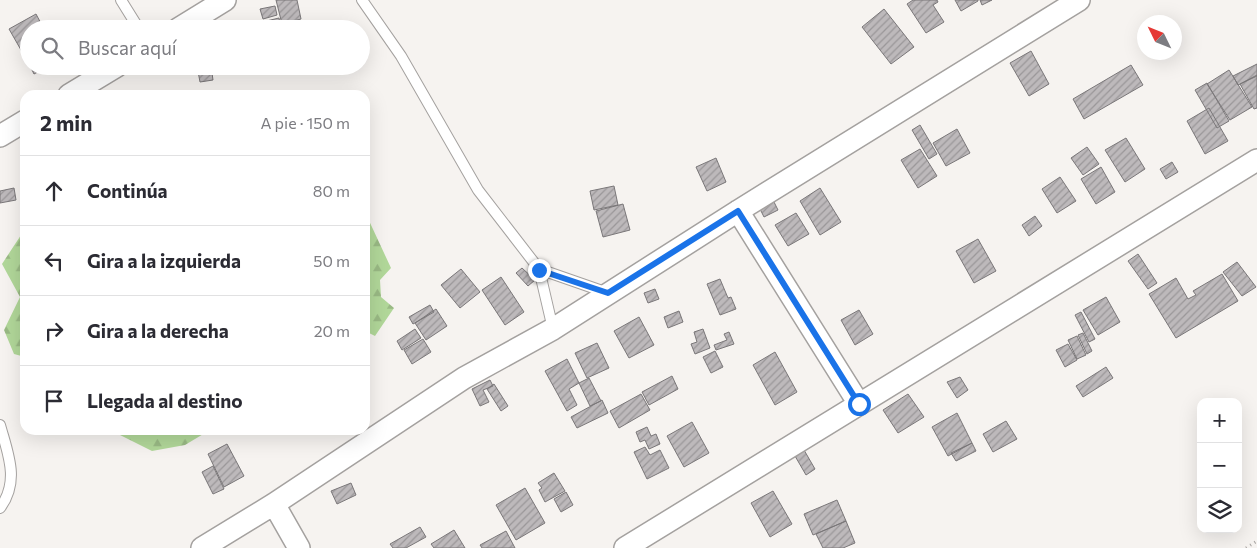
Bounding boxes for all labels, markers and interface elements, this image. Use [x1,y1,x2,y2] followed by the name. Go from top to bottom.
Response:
[1137,15,1182,60] north arrow
[20,20,370,75] search box
[38,34,66,62] icon: search
[78,36,177,59] text: Buscar aquí
[40,110,92,135] text: 2 min
[260,113,350,132] text: A pie · 150 m
[40,177,68,205] icon: ahead
[87,179,168,202] text: Continúa
[313,181,350,200] text: 80 m
[40,247,68,275] icon: left
[87,249,241,272] text: Gira a la izquierda
[313,251,350,270] text: 50 m
[528,259,551,282] route end
[40,317,68,345] icon: right
[87,319,229,342] text: Gira a la derecha
[314,321,350,340] text: 20 m
[40,387,68,415] icon: arrive
[87,389,243,412] text: Llegada al destino
[848,393,871,416] route start
[1197,398,1242,533] map controls
[1197,398,1242,443] button: +
[1197,443,1242,488] button: −
[1197,488,1242,533] button: layers

